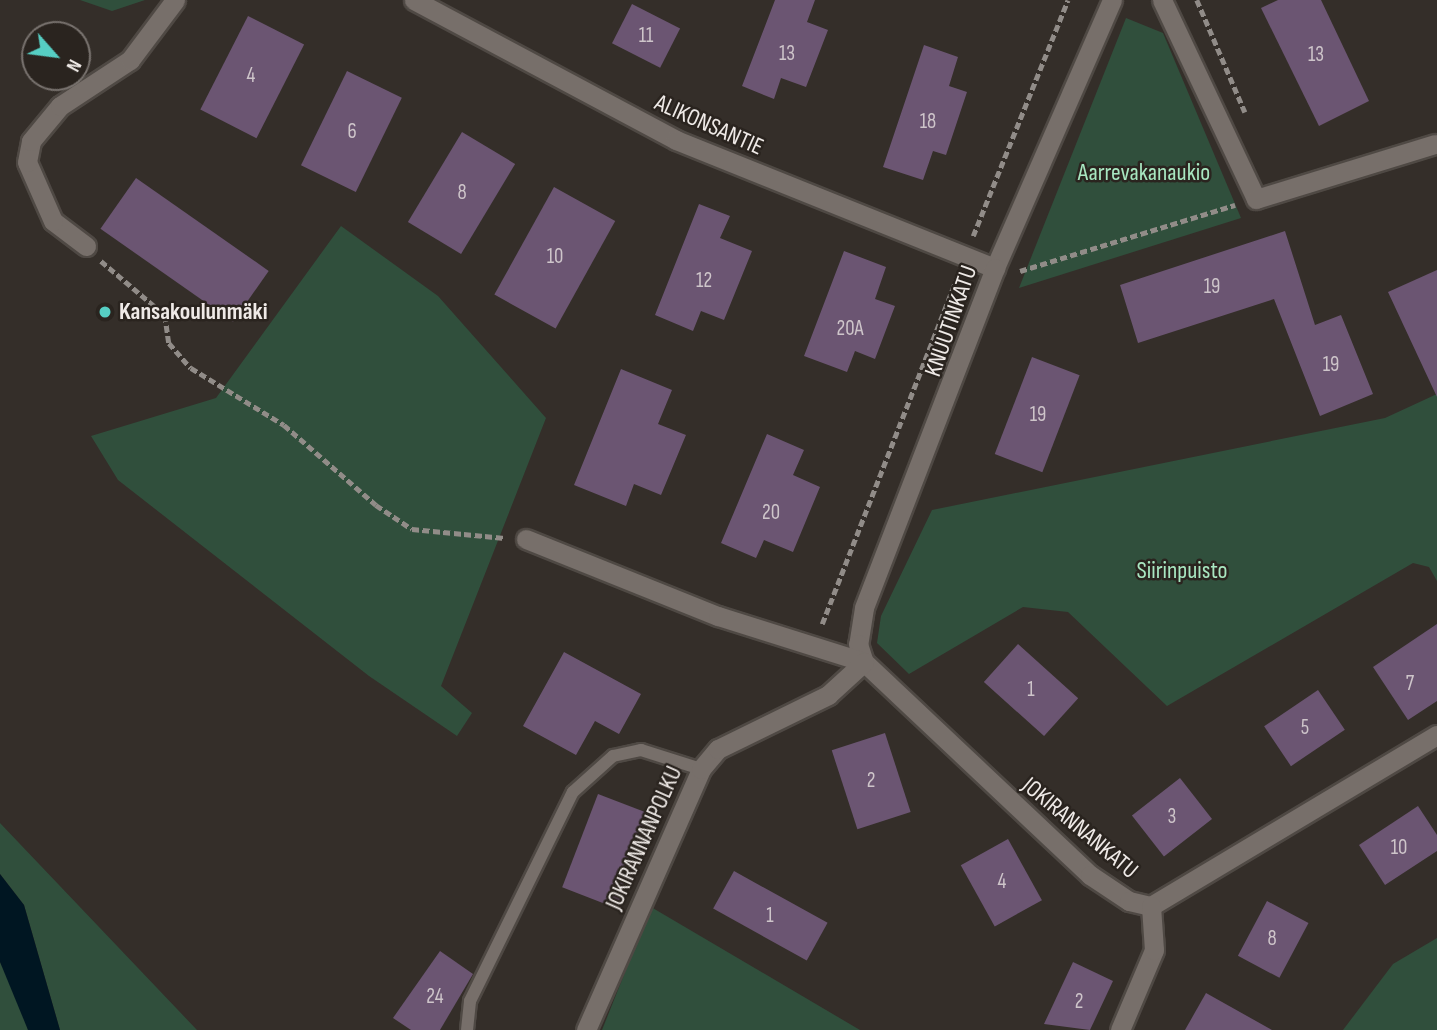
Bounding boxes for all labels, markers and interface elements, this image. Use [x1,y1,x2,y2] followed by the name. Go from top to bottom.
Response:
[21,21,91,91] north arrow
[639,23,653,49] house number: 11
[779,41,795,67] house number: 13
[1308,42,1324,68] house number: 13
[61,55,86,75] text: N
[247,63,255,89] house number: 4
[650,88,768,162] street label: ALIKONSANTIE
[920,109,936,135] house number: 18
[347,119,357,145] house number: 6
[1078,159,1210,187] park label: Aarrevakanaukio
[457,180,467,206] house number: 8
[547,244,563,270] house number: 10
[919,262,983,380] street label: KNUUTINKATU
[696,268,712,294] house number: 12
[1204,274,1220,300] house number: 19
[119,298,268,326] place label: Kansakoulunmäki
[97,304,113,320] marker: Kansakoulunmäki
[837,316,863,342] house number: 20A
[1323,352,1339,378] house number: 19
[1030,402,1046,428] house number: 19
[762,500,780,526] house number: 20
[1137,557,1227,585] park label: Siirinpuisto
[1406,671,1414,697] house number: 7
[1027,677,1035,703] house number: 1
[1301,715,1309,741] house number: 5
[600,762,688,914] street label: JOKIRANNANPOLKU
[867,768,875,794] house number: 2
[1016,771,1144,885] street label: JOKIRANNANKATU
[1168,804,1176,830] house number: 3
[1391,835,1407,861] house number: 10
[998,869,1006,895] house number: 4
[766,903,774,929] house number: 1
[1267,926,1277,952] house number: 8
[426,984,444,1010] house number: 24
[1075,989,1083,1015] house number: 2

